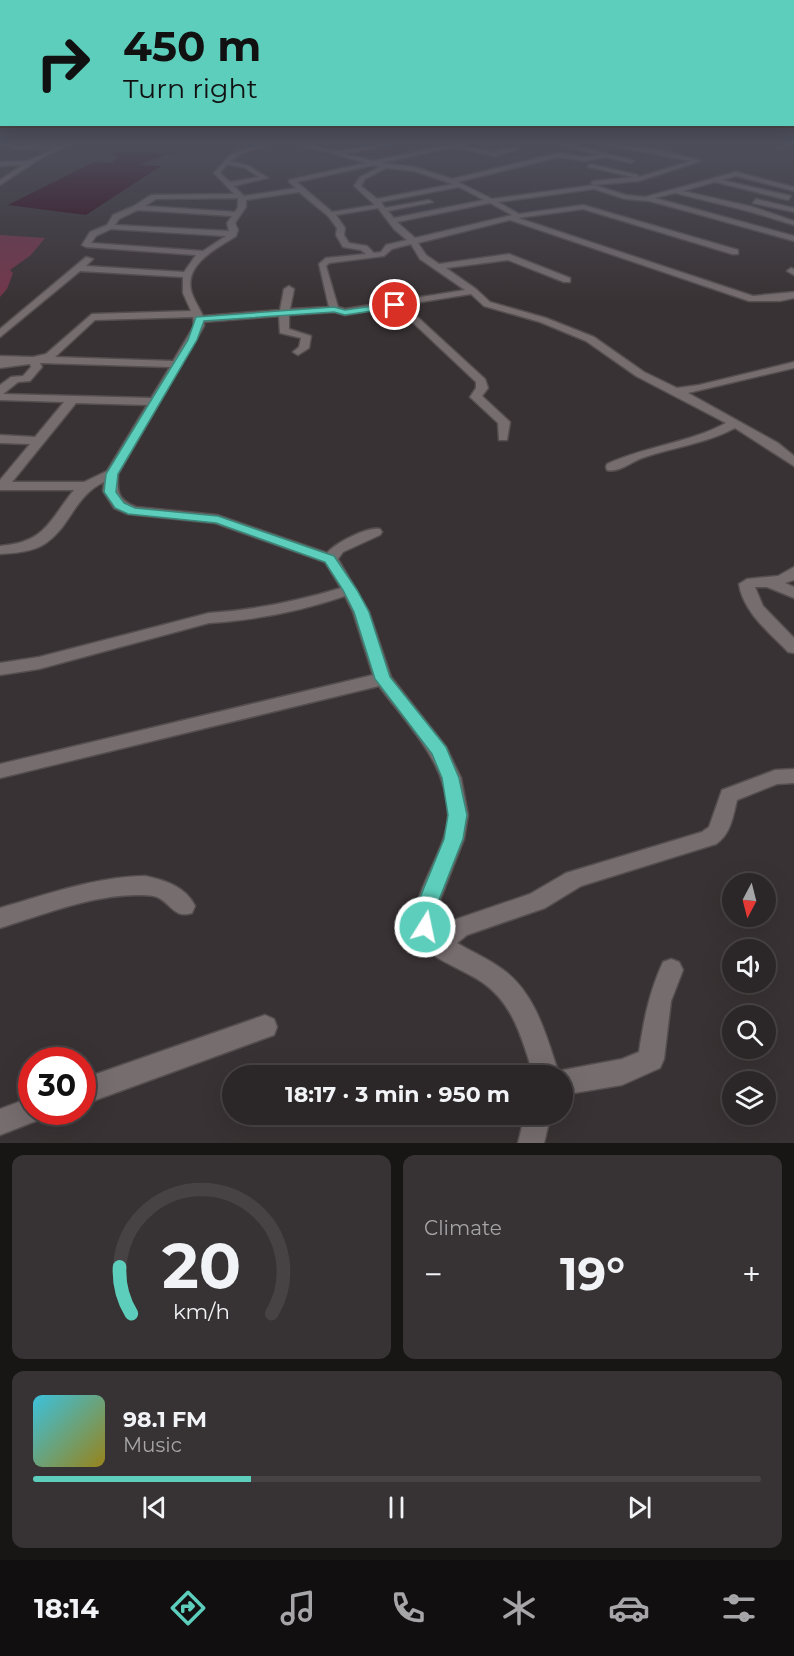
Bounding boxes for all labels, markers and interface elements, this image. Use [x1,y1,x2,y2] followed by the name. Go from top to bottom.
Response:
[123,20,261,72] text: 450 m
[24,24,102,102] icon: right
[123,72,258,105] text: Turn right
[369,279,420,330] pin
[378,288,411,321] icon: arrive
[722,873,776,927] north arrow
[722,873,776,1125] map controls
[393,895,457,959] position arrow
[722,939,776,993] button: sound
[722,1005,776,1059] button: search
[18,1047,96,1125] speed limit sign: 30
[722,1071,776,1125] button: layers
[285,1081,510,1108] text: 18:17 · 3 min · 950 m
[424,1216,502,1240] text: Climate
[162,1228,241,1304] text: 20
[560,1246,625,1301] text: 19°
[424,1254,443,1294] text: −
[742,1254,761,1294] text: +
[173,1298,230,1324] text: km/h
[123,1406,207,1433] text: 98.1 FM
[123,1433,182,1457] text: Music
[138,1491,171,1524] icon: previous
[380,1491,413,1524] icon: pause
[623,1491,656,1524] icon: next
[167,1587,209,1629] icon: directions
[277,1587,319,1629] icon: music
[387,1587,429,1629] icon: phone
[498,1587,540,1629] icon: climate
[608,1587,650,1629] icon: car
[718,1587,760,1629] icon: filters
[34,1592,99,1625] text: 18:14

